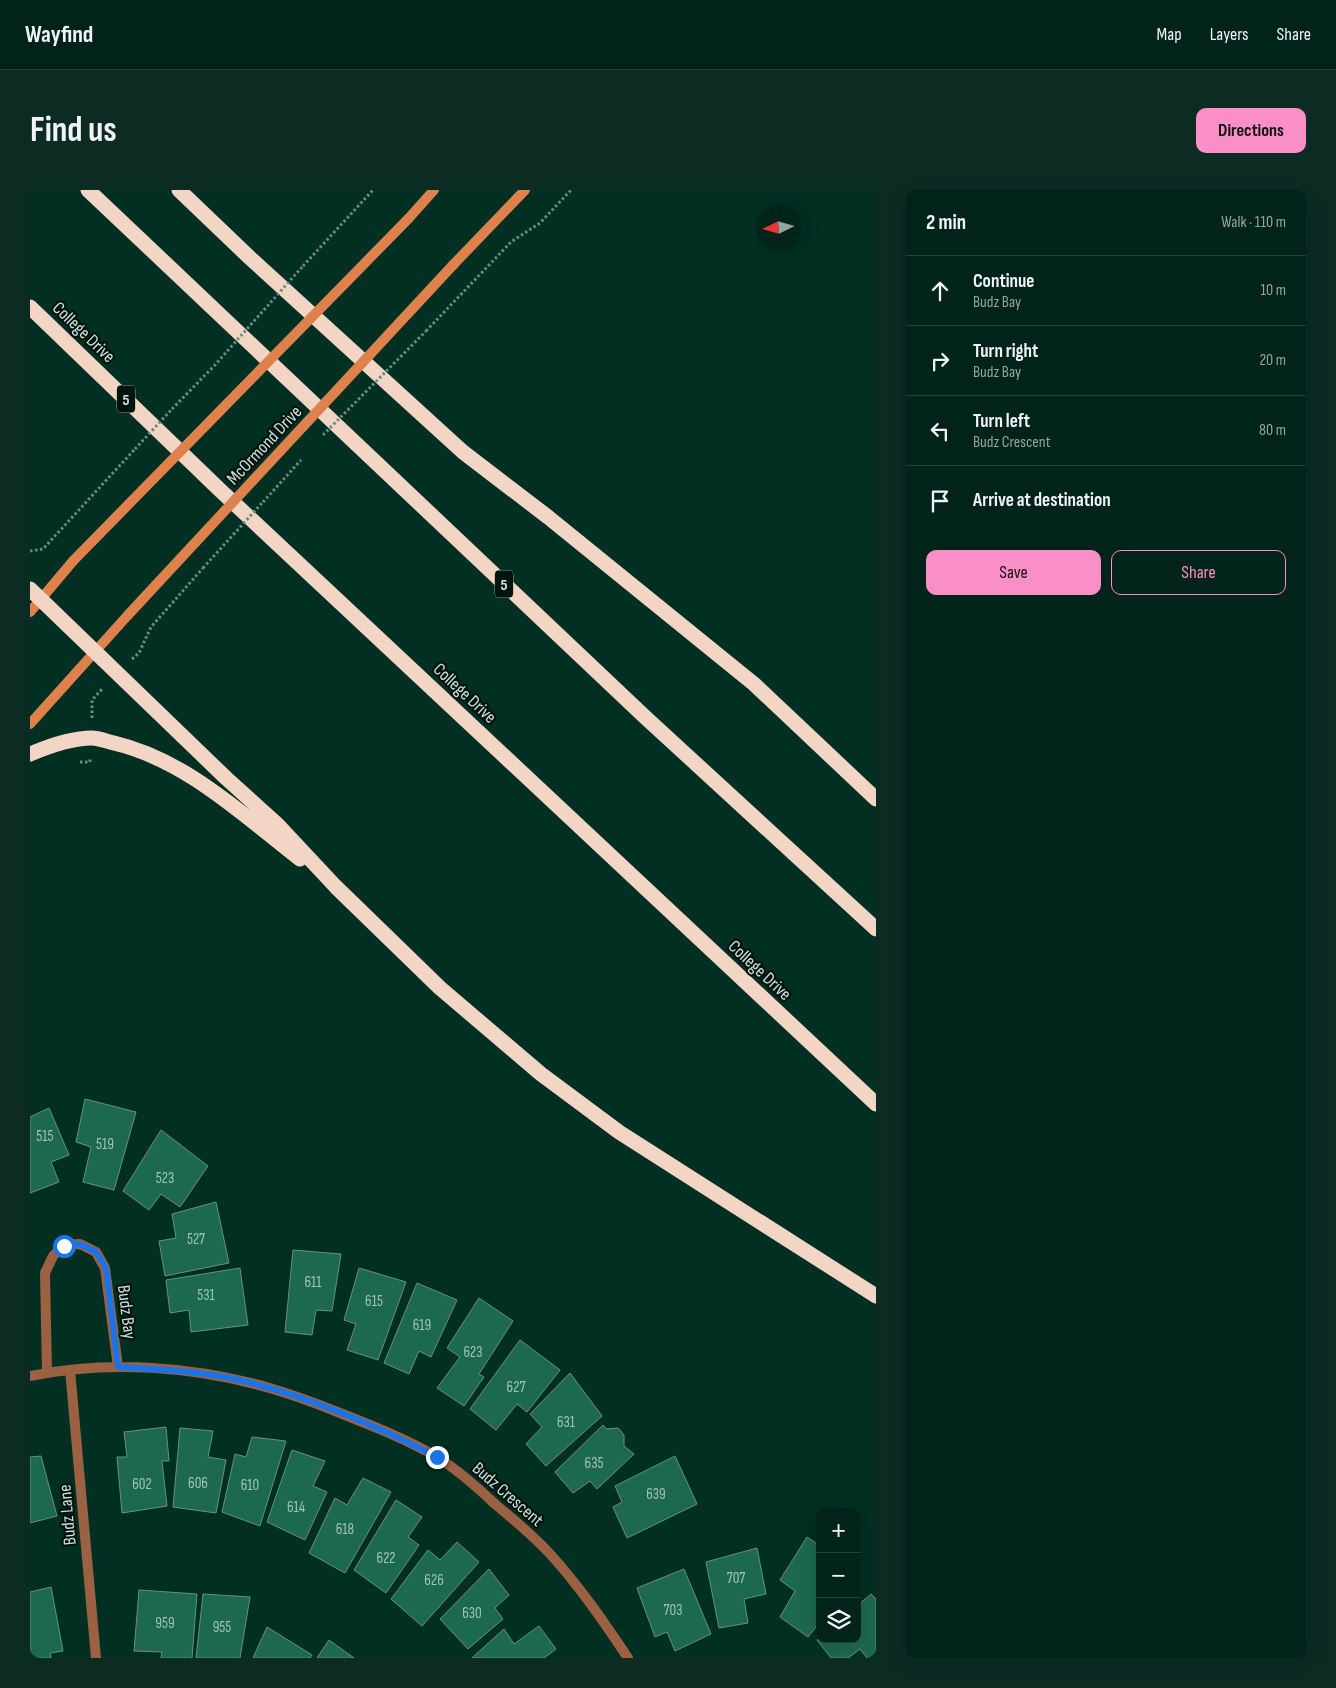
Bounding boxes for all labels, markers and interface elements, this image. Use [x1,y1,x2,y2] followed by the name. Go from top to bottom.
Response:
[25,20,93,49] text: Wayfind
[1157,24,1182,45] text: Map
[1210,24,1249,45] text: Layers
[1277,24,1311,45] text: Share
[1196,108,1306,153] button: Directions
[30,109,117,152] text: Find us
[756,205,801,250] north arrow
[926,210,966,235] text: 2 min
[1221,213,1286,232] text: Walk · 110 m
[973,270,1034,293] text: Continue
[926,277,954,305] icon: ahead
[1260,281,1286,300] text: 10 m
[973,293,1021,312] text: Budz Bay
[48,298,119,367] street label: College Drive
[973,340,1038,363] text: Turn right
[926,347,954,375] icon: right
[1259,351,1286,370] text: 20 m
[973,363,1021,382] text: Budz Bay
[117,385,135,412] road number: 5
[222,401,306,489] street label: McOrmond Drive
[973,410,1030,433] text: Turn left
[926,417,954,445] icon: left
[1259,421,1286,440] text: 80 m
[973,433,1051,452] text: Budz Crescent
[926,487,954,515] icon: arrive
[973,489,1111,512] text: Arrive at destination
[926,550,1101,595] button: Save
[1111,550,1286,595] button: Share
[495,570,513,598] road number: 5
[429,659,501,728] street label: College Drive
[724,936,796,1005] street label: College Drive
[36,1127,54,1146] house number: 515
[96,1135,114,1154] house number: 519
[156,1169,174,1188] house number: 523
[187,1230,205,1249] house number: 527
[53,1235,76,1258] route start
[304,1273,322,1292] house number: 611
[113,1284,140,1340] street label: Budz Bay
[197,1286,216,1305] house number: 531
[365,1292,383,1311] house number: 615
[413,1316,431,1335] house number: 619
[463,1343,483,1362] house number: 623
[507,1378,525,1397] house number: 627
[557,1413,576,1432] house number: 631
[426,1446,449,1469] route end
[585,1454,603,1473] house number: 635
[468,1458,548,1531] street label: Budz Crescent
[188,1474,208,1493] house number: 606
[132,1475,152,1494] house number: 602
[241,1476,259,1495] house number: 610
[54,1484,81,1546] street label: Budz Lane
[646,1485,666,1504] house number: 639
[287,1498,305,1517] house number: 614
[816,1508,861,1643] map controls
[816,1508,861,1553] button: +
[336,1520,354,1539] house number: 618
[376,1549,396,1568] house number: 622
[816,1553,861,1598] button: −
[727,1569,745,1588] house number: 707
[424,1571,444,1590] house number: 626
[816,1598,861,1643] button: layers
[664,1601,682,1620] house number: 703
[462,1604,482,1623] house number: 630
[155,1614,175,1633] house number: 959
[213,1618,231,1637] house number: 955

